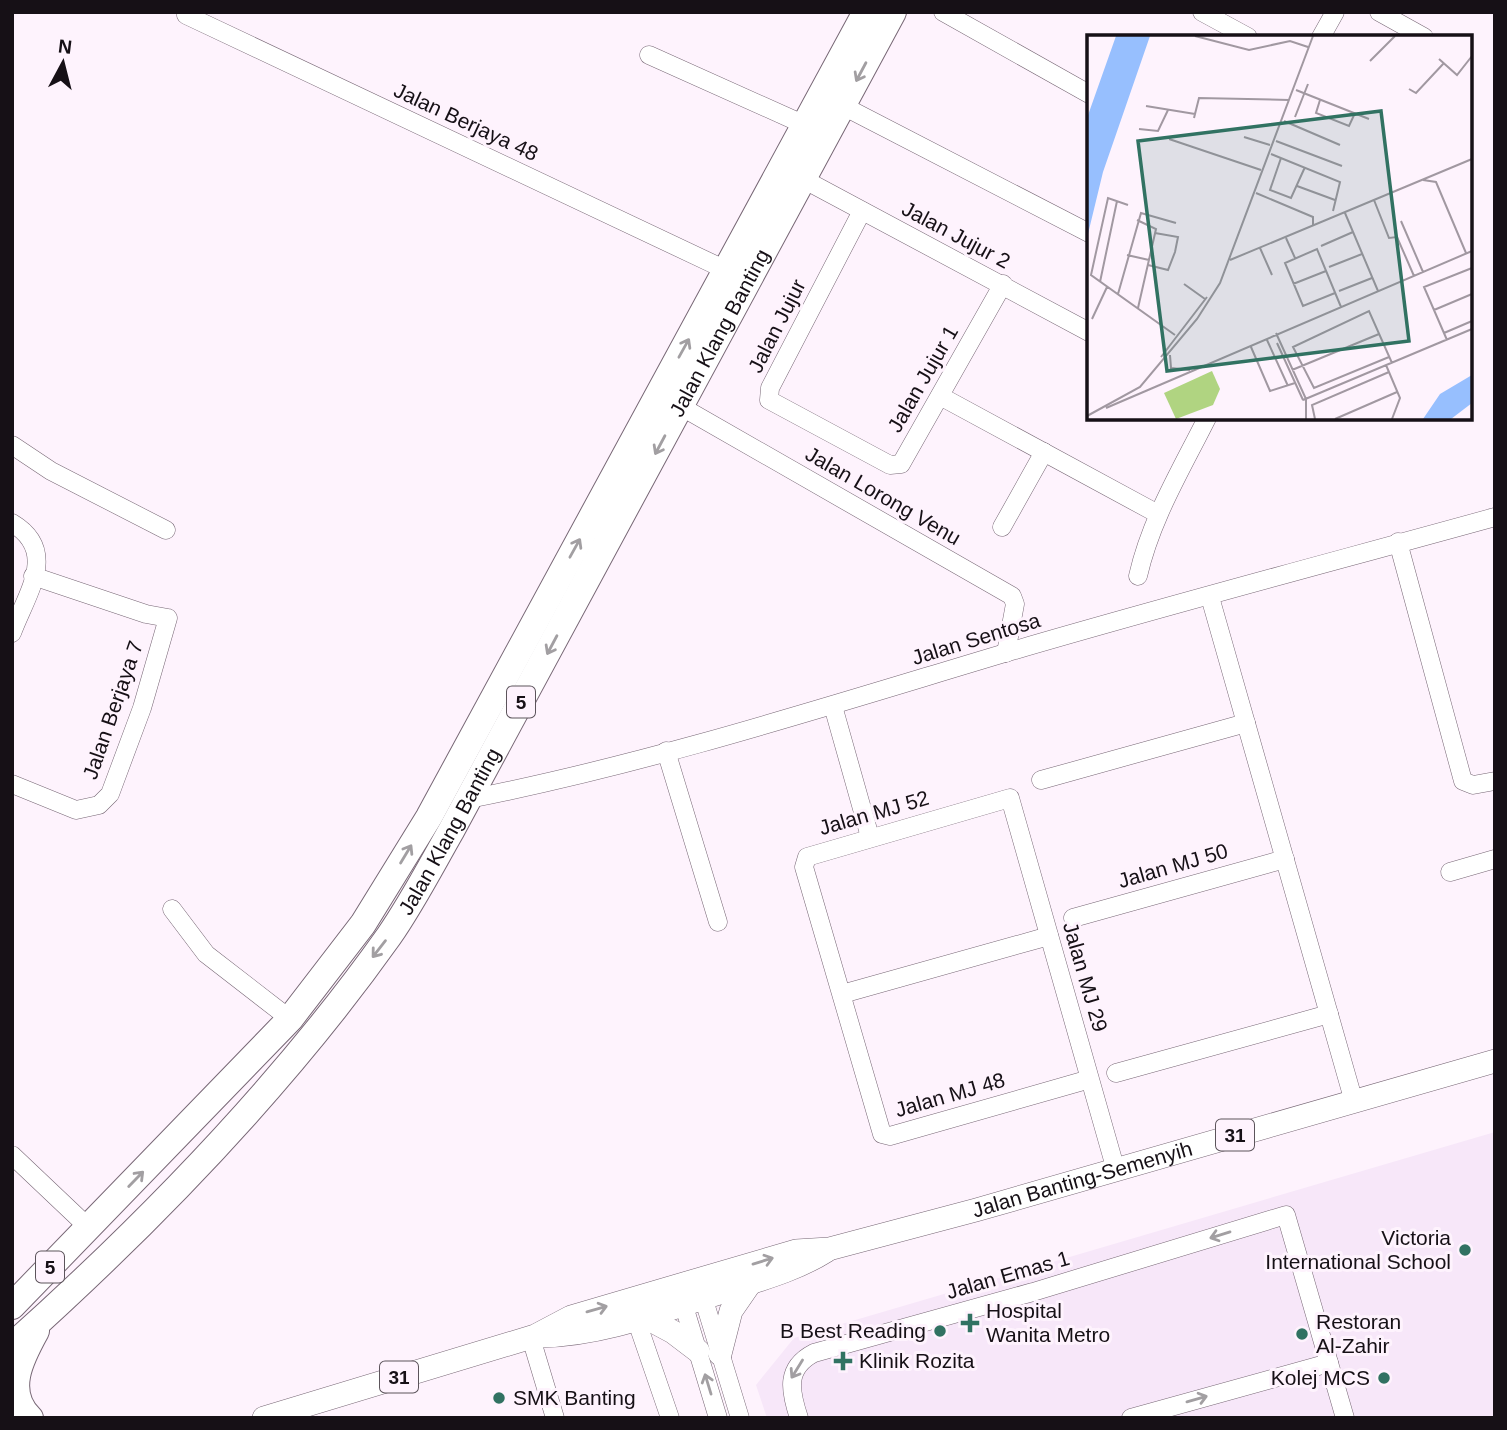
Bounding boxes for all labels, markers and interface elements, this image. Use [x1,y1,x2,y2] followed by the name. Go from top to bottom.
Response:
[28,28,98,98] north arrow
[57,35,73,58] text: N
[1087,35,1472,420] inset map
[854,62,868,82] one-way arrow
[390,78,542,165] street label: Jalan Berjaya 48
[898,196,1014,273] street label: Jalan Jujur 2
[665,245,774,420] street label: Jalan Klang Banting
[743,275,810,376] street label: Jalan Jujur
[883,321,962,436] street label: Jalan Jujur 1
[678,338,691,359] one-way arrow
[652,434,666,455] one-way arrow
[802,442,965,549] street label: Jalan Lorong Venu
[569,538,582,559] one-way arrow
[909,608,1043,669] street label: Jalan Sentosa
[545,634,558,655] one-way arrow
[78,638,147,782] street label: Jalan Berjaya 7
[507,687,535,718] road number: 5
[394,744,505,919] street label: Jalan Klang Banting
[816,786,931,839] street label: Jalan MJ 52
[1115,839,1230,892] street label: Jalan MJ 50
[399,845,413,865] one-way arrow
[1059,919,1112,1034] street label: Jalan MJ 29
[371,939,386,958] one-way arrow
[892,1068,1007,1121] street label: Jalan MJ 48
[1216,1120,1254,1150] road number: 31
[969,1137,1195,1222] street label: Jalan Banting-Semenyih
[128,1170,145,1187] one-way arrow
[1265,1226,1451,1273] place label: Victoria International School
[1210,1229,1232,1242] one-way arrow
[1457,1242,1473,1258] marker: Victoria International School
[944,1246,1072,1303] street label: Jalan Emas 1
[36,1252,64,1282] road number: 5
[751,1253,773,1266] one-way arrow
[986,1299,1110,1346] place label: Hospital Wanita Metro
[586,1302,608,1315] one-way arrow
[1316,1310,1401,1357] place label: Restoran Al-Zahir
[960,1313,980,1333] marker: Hospital Wanita Metro
[780,1319,926,1342] place label: B Best Reading
[932,1323,948,1339] marker: B Best Reading
[1294,1326,1310,1342] marker: Restoran Al-Zahir
[859,1349,975,1372] place label: Klinik Rozita
[833,1351,853,1371] marker: Klinik Rozita
[790,1359,804,1379] one-way arrow
[380,1362,418,1392] road number: 31
[1271,1366,1370,1389] place label: Kolej MCS
[1376,1370,1392,1386] marker: Kolej MCS
[701,1374,714,1396] one-way arrow
[513,1386,636,1409] place label: SMK Banting
[491,1390,507,1406] marker: SMK Banting
[1186,1392,1208,1405] one-way arrow

